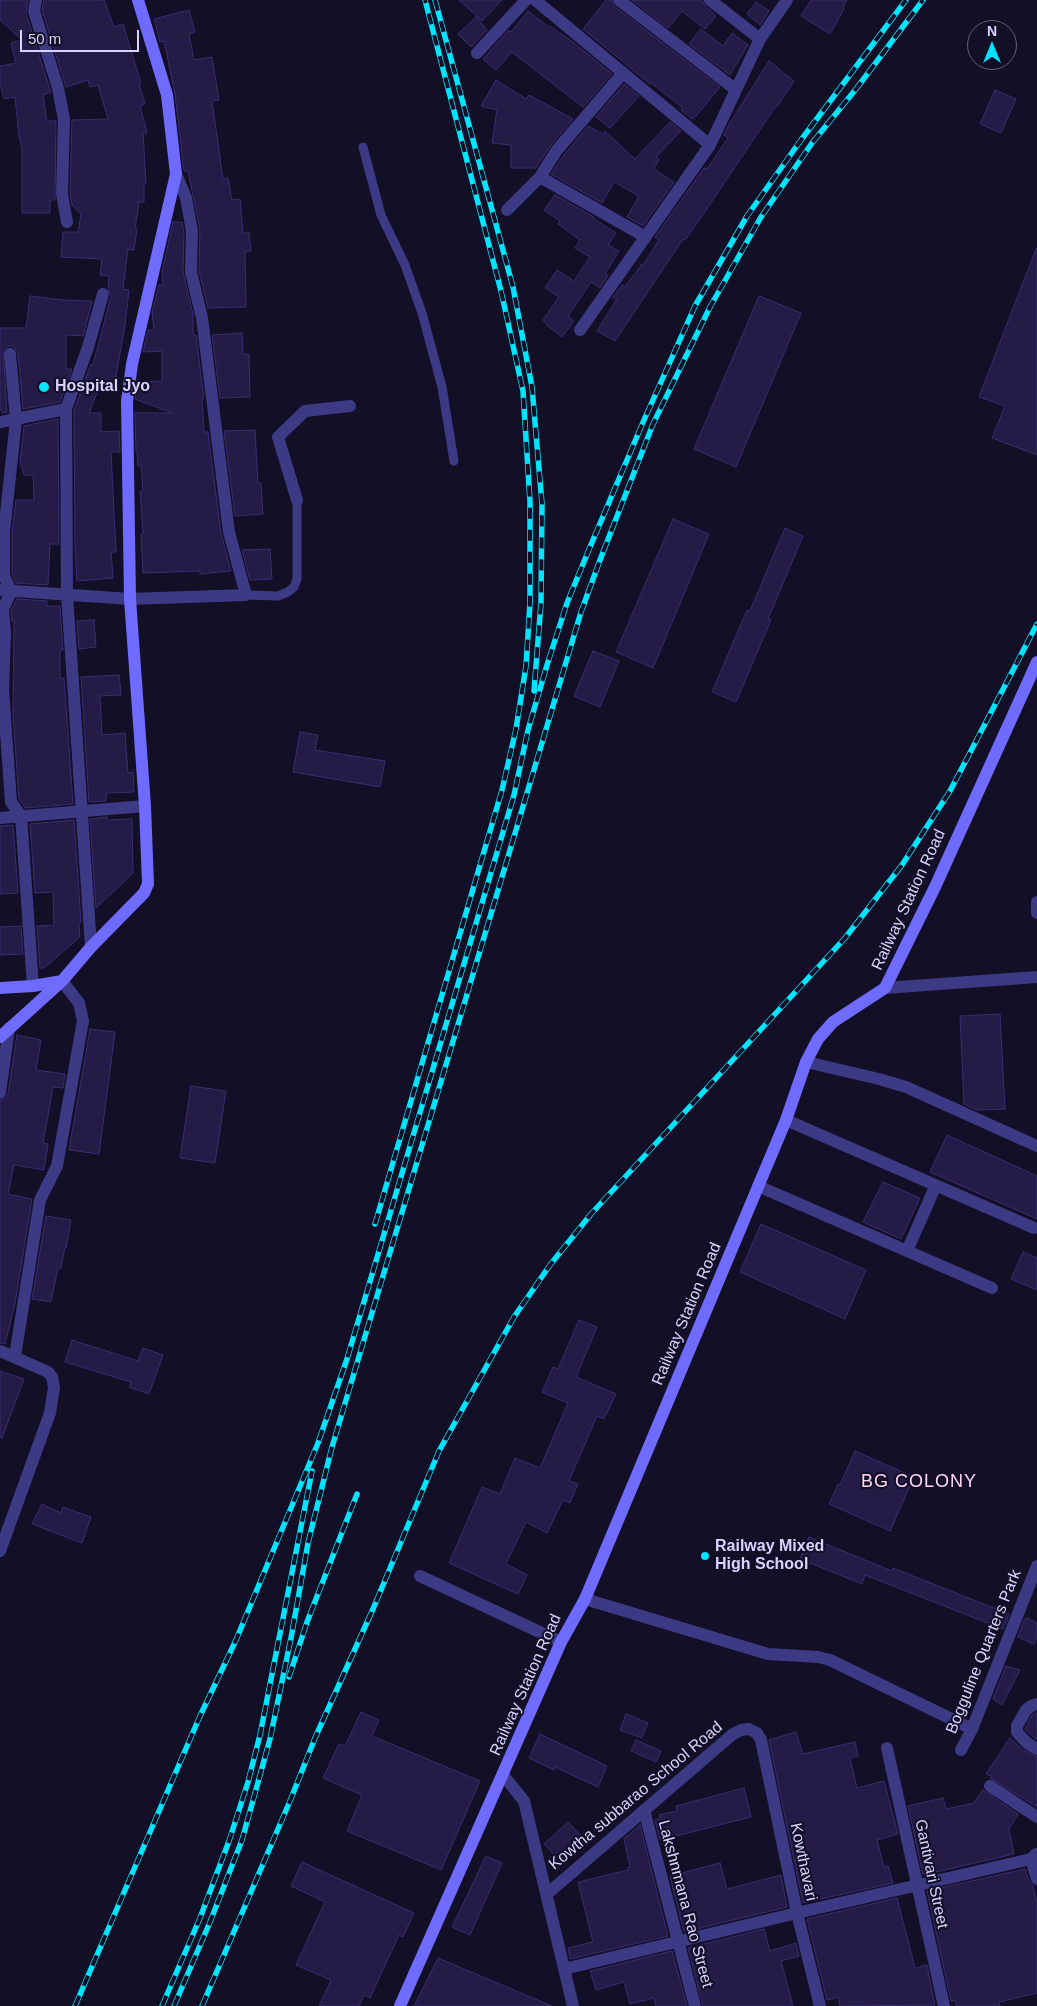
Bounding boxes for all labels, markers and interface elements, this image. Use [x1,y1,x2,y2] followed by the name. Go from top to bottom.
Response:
[22,20,141,52] scale bar
[967,20,1017,70] north arrow
[987,23,997,39] text: N
[28,30,61,47] text: 50 m
[55,377,150,397] place label: Hospital Jyo
[37,380,51,394] marker: Hospital Jyo
[868,827,950,973] street label: Railway Station Road
[648,1240,726,1388] street label: Railway Station Road
[860,1471,978,1493] district label: BG COLONY
[715,1537,824,1575] place label: Railway Mixed High School
[699,1550,711,1562] marker: Railway Mixed High School
[942,1567,1026,1737] street label: Bogguline Quarters Park
[486,1611,566,1759] street label: Railway Station Road
[545,1718,727,1874] street label: Kowtha subbarao School Road
[653,1818,717,1990] street label: Lakshnmana Rao Street
[910,1818,952,1930] street label: Gantivari Street
[785,1821,821,1903] street label: Kowthavari

